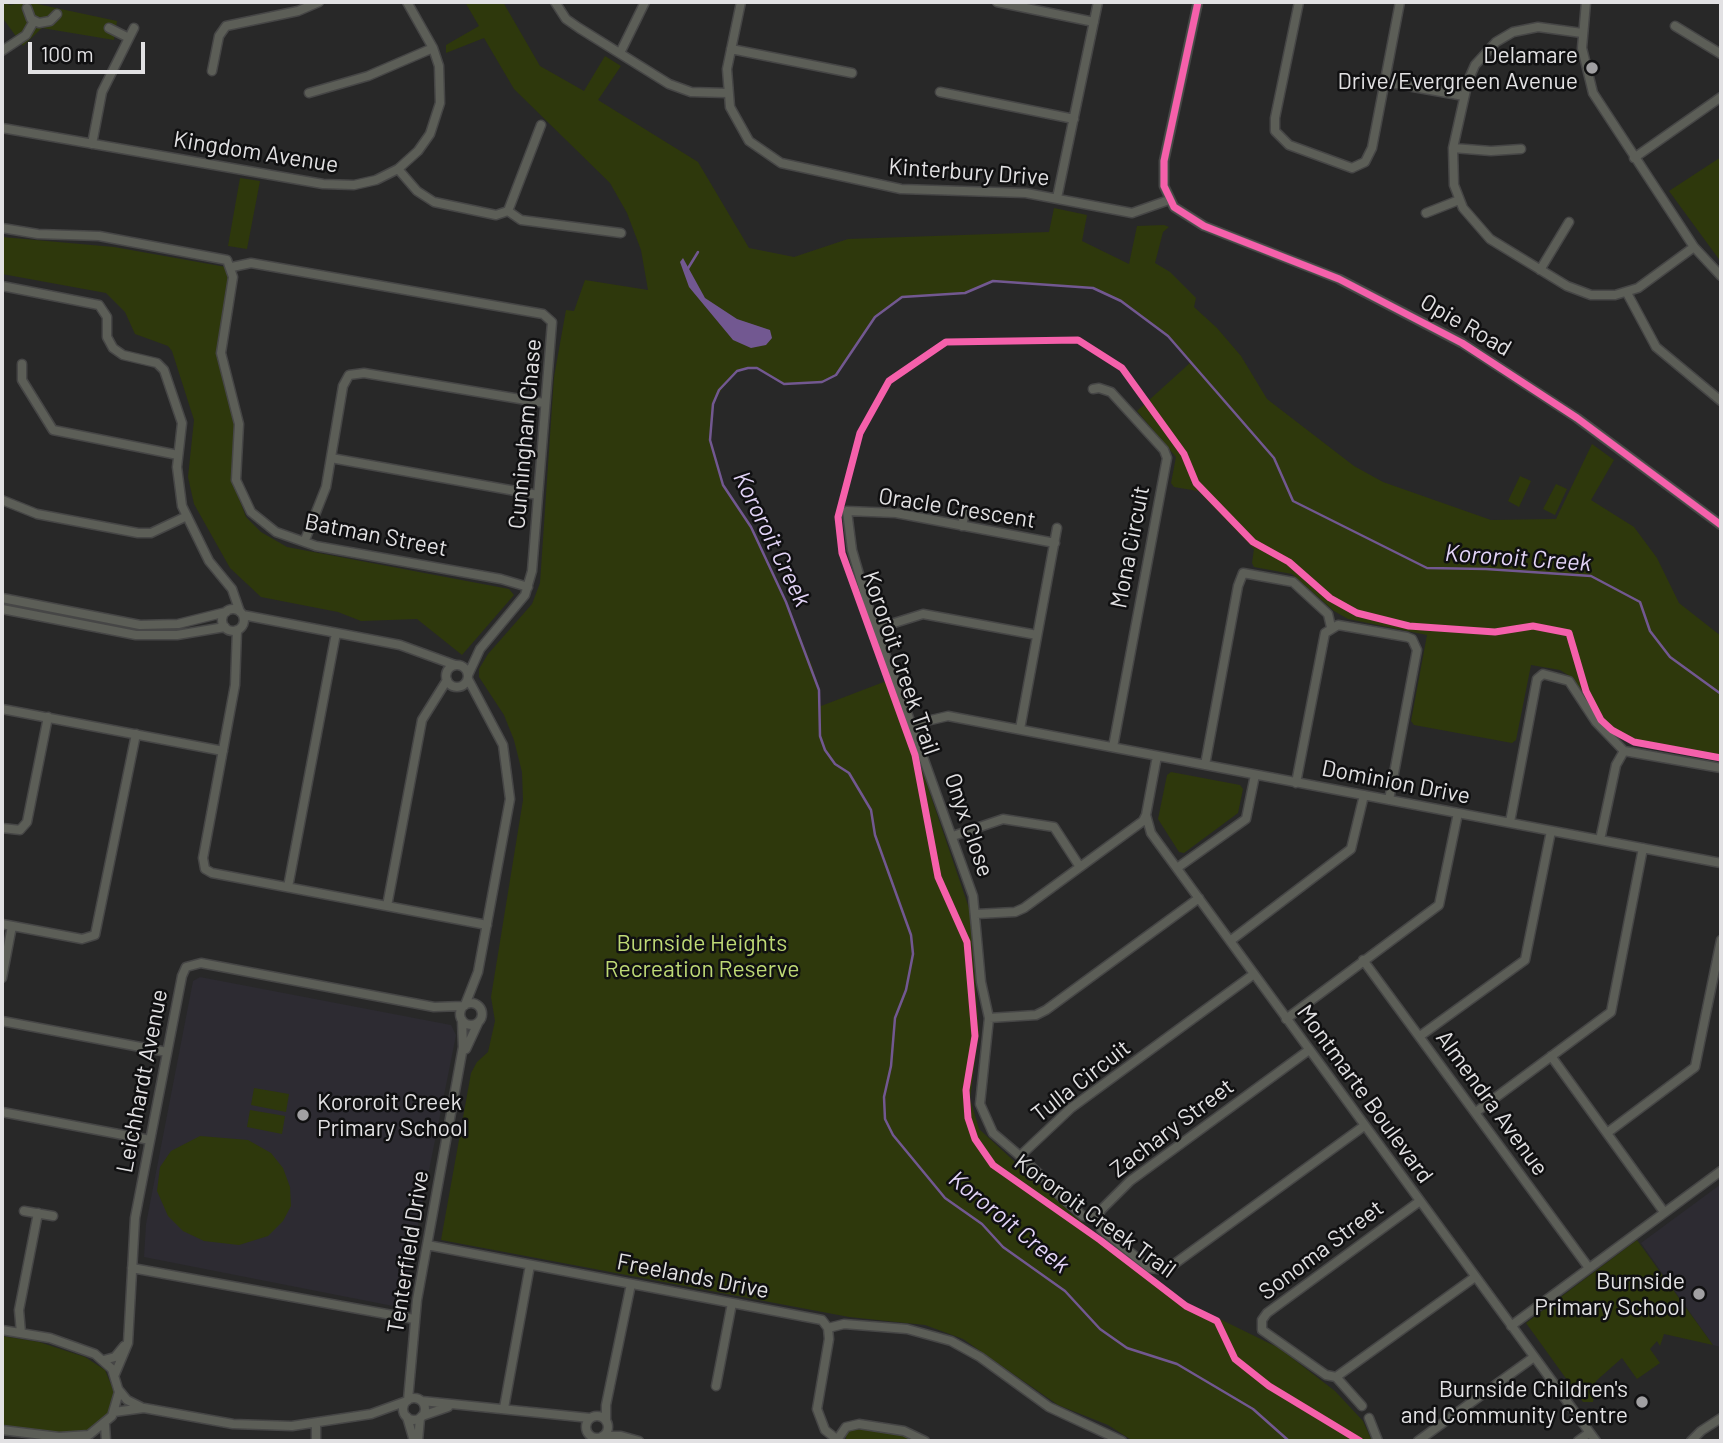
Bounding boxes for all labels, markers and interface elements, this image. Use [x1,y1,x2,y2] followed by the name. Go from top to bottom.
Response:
[32,28,149,72] scale bar
[41,41,94,66] text: 100 m
[1338,41,1578,95] place label: Delamare Drive/Evergreen Avenue
[1584,60,1600,76] marker: Delamare Drive/Evergreen Avenue
[172,125,340,179] street label: Kingdom Avenue
[888,153,1050,191] street label: Kinterbury Drive
[1416,288,1516,362] street label: Opie Road
[503,338,547,530] street label: Cunningham Chase
[727,467,817,611] water label: Kororoit Creek
[876,482,1038,534] street label: Oracle Crescent
[1105,483,1155,611] street label: Mona Circuit
[302,508,450,562] street label: Batman Street
[1444,539,1592,577] water label: Kororoit Creek
[857,567,945,759] street label: Kororoit Creek Trail
[1319,754,1473,810] street label: Dominion Drive
[938,770,1000,880] street label: Onyx Close
[604,929,800,983] park label: Burnside Heights Recreation Reserve
[111,987,173,1175] street label: Leichhardt Avenue
[1291,999,1439,1189] street label: Montmarte Boulevard
[1430,1025,1554,1181] street label: Almendra Avenue
[1026,1034,1136,1128] street label: Tulla Circuit
[1105,1073,1239,1183] street label: Zachary Street
[317,1088,468,1142] place label: Kororoit Creek Primary School
[295,1107,311,1123] marker: Kororoit Creek Primary School
[1009,1148,1181,1284] street label: Kororoit Creek Trail
[943,1165,1075,1279] water label: Kororoit Creek
[381,1168,435,1336] street label: Tenterfield Drive
[1253,1194,1389,1306] street label: Sonoma Street
[615,1248,771,1304] street label: Freelands Drive
[1534,1267,1685,1321] place label: Burnside Primary School
[1691,1286,1707,1302] marker: Burnside Primary School
[1401,1375,1628,1429] place label: Burnside Children's and Community Centre
[1634,1394,1650,1410] marker: Burnside Children's and Community Centre

